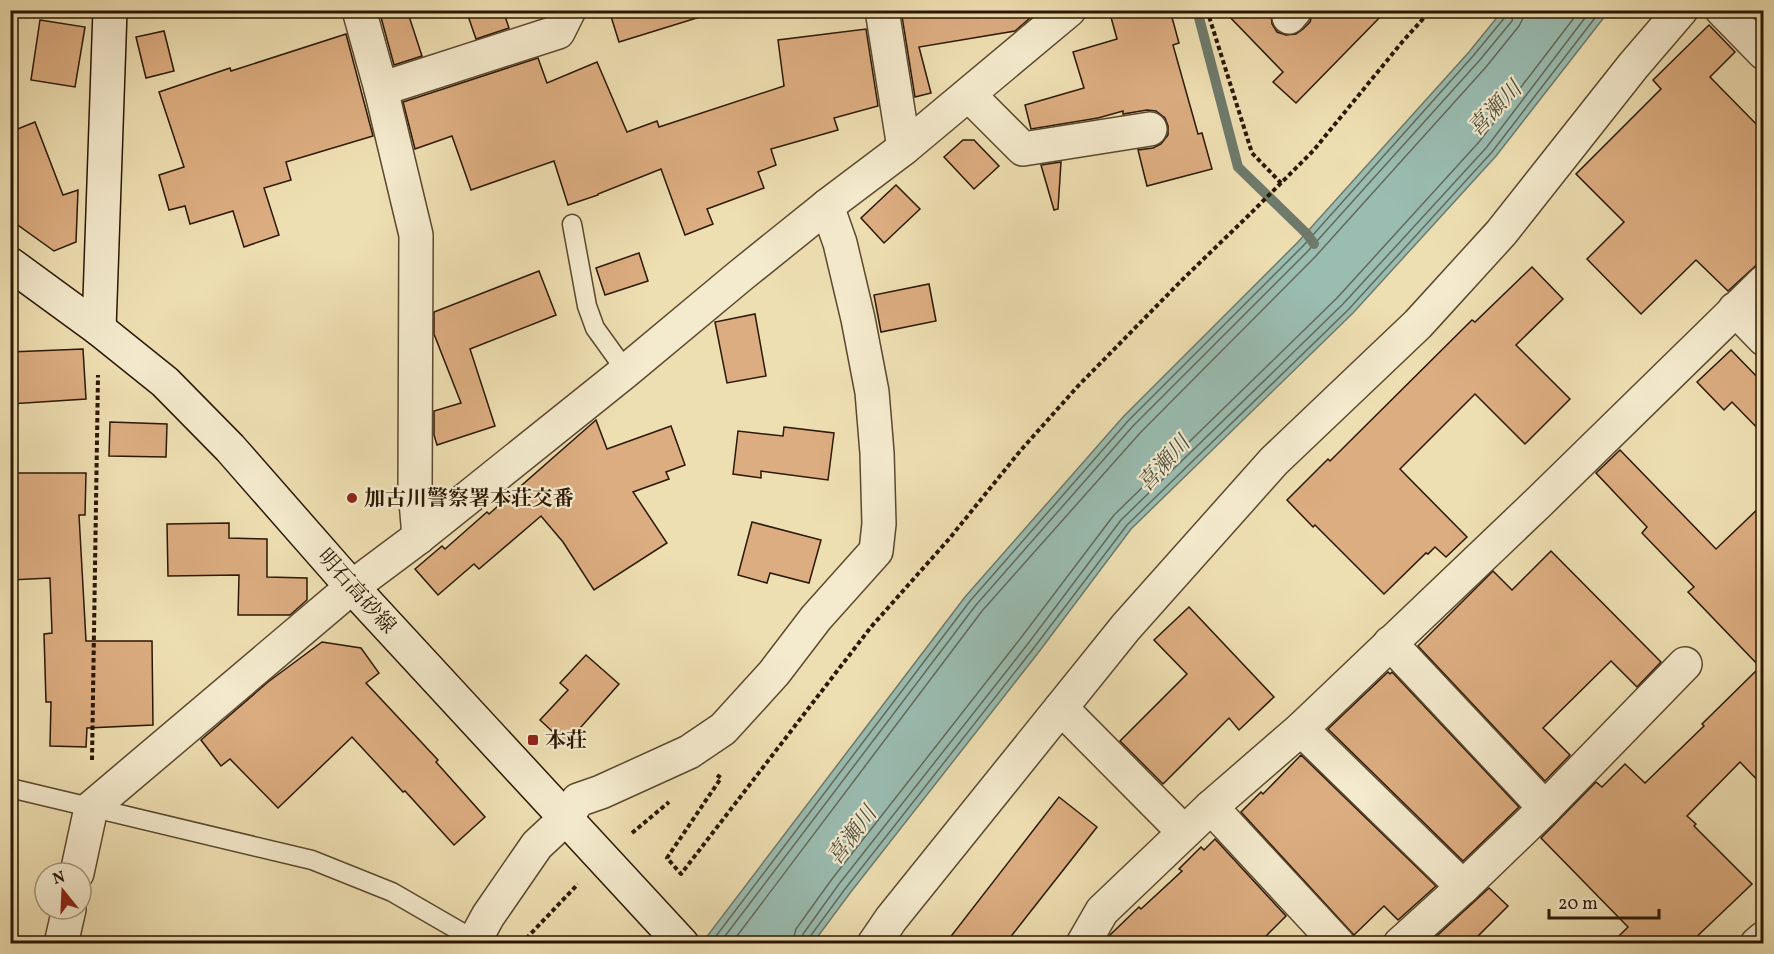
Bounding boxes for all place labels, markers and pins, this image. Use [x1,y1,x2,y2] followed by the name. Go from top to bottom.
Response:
[364,485,574,514] place label: 加古川警察署本荘交番
[345,491,359,505] marker: 加古川警察署本荘交番
[545,727,587,756] place label: 本荘
[526,733,540,747] marker: 本荘

